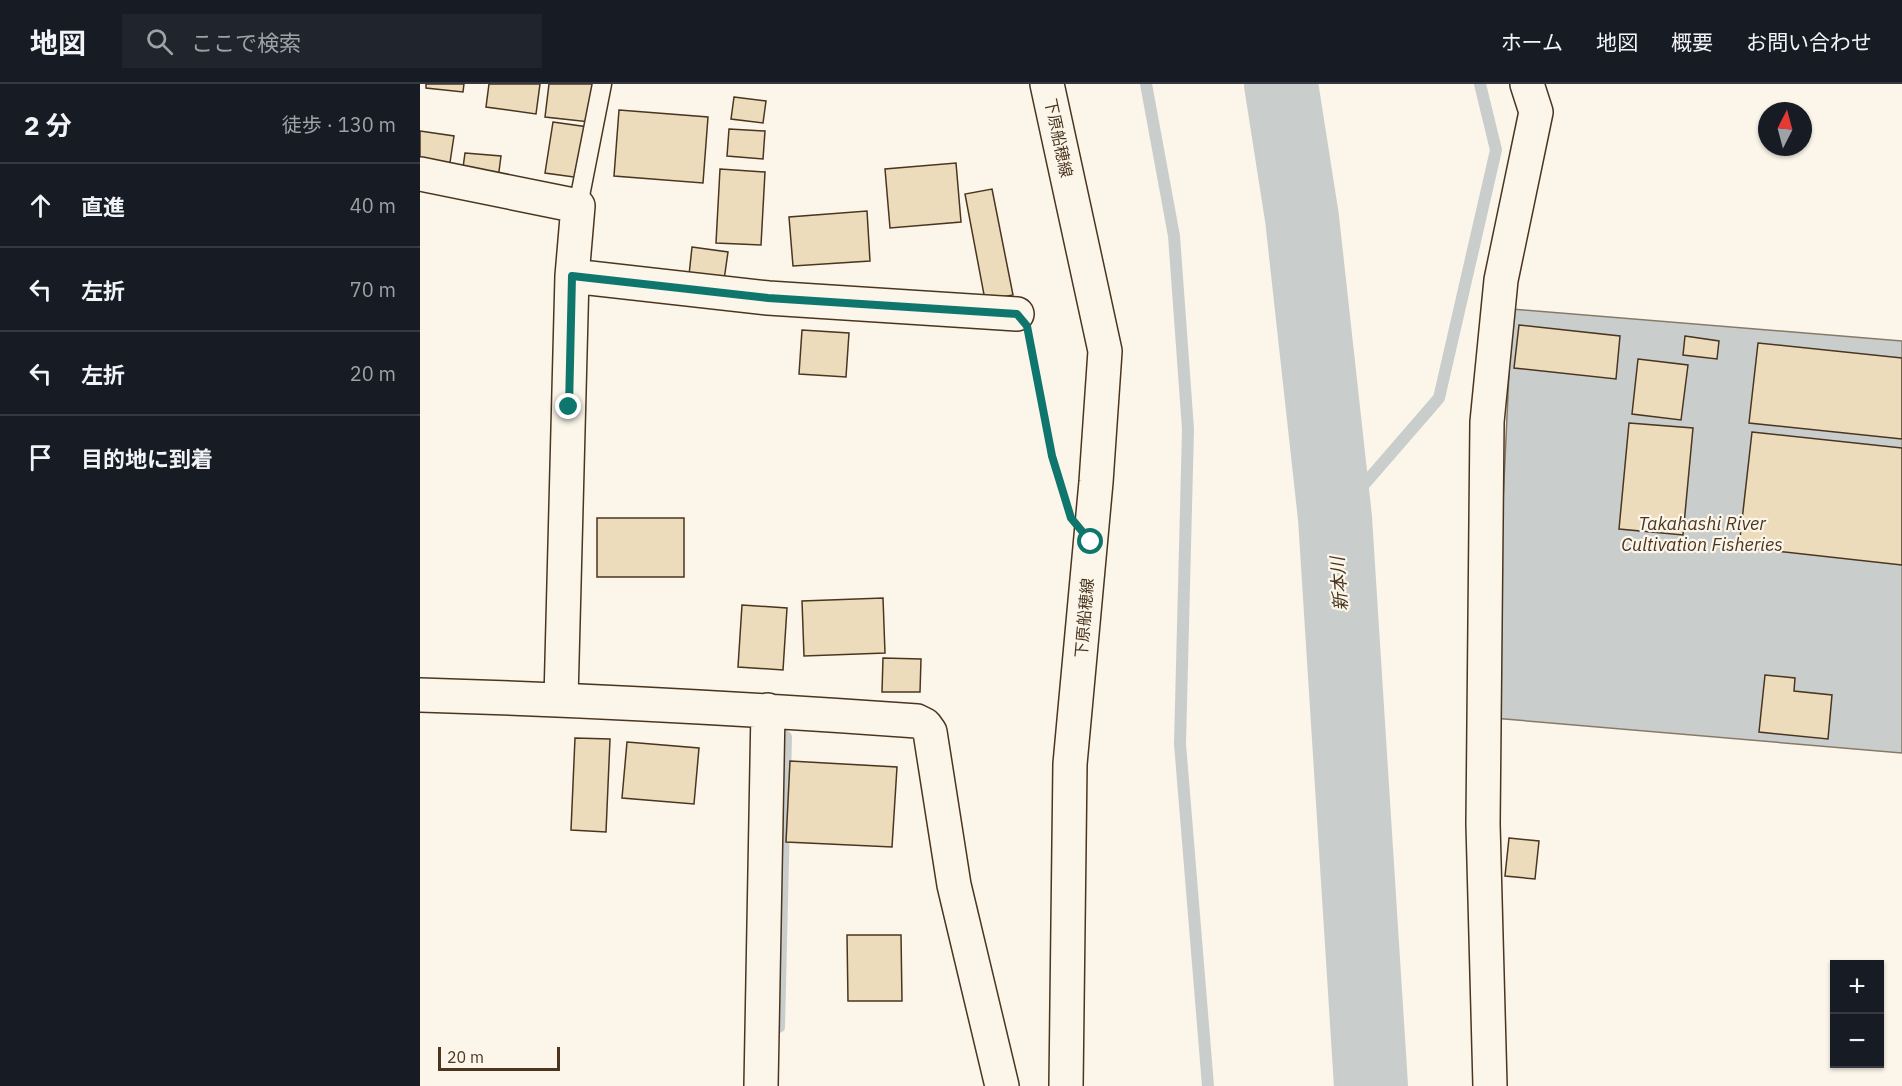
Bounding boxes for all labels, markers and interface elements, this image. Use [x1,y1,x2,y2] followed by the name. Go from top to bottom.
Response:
[122,14,542,68] search box
[30,24,86,61] text: 地図
[143,25,176,58] icon: search
[191,28,301,57] text: ここで検索
[1501,28,1563,56] text: ホーム
[1596,28,1638,56] text: 地図
[1671,28,1713,56] text: 概要
[1746,28,1872,56] text: お問い合わせ
[1041,97,1077,179] street label: 下原船穂線
[1758,102,1812,156] north arrow
[24,108,72,142] text: 2 分
[282,111,396,138] text: 徒歩 · 130 m
[24,189,57,222] icon: ahead
[81,192,125,221] text: 直進
[350,192,396,219] text: 40 m
[24,273,57,306] icon: left
[81,276,125,305] text: 左折
[350,276,396,303] text: 70 m
[24,357,57,390] icon: left
[81,360,125,389] text: 左折
[350,360,396,387] text: 20 m
[555,393,581,419] route end
[24,441,57,474] icon: arrive
[81,444,213,473] text: 目的地に到着
[1621,512,1783,556] water label: Takahashi River Cultivation Fisheries
[1077,528,1103,554] route start
[1326,554,1352,612] water label: 新本川
[1071,577,1097,659] street label: 下原船穂線
[1830,960,1884,1068] map controls
[1830,960,1884,1014] button: +
[1830,1014,1884,1068] button: −
[438,1044,560,1072] scale bar
[447,1047,484,1067] text: 20 m

